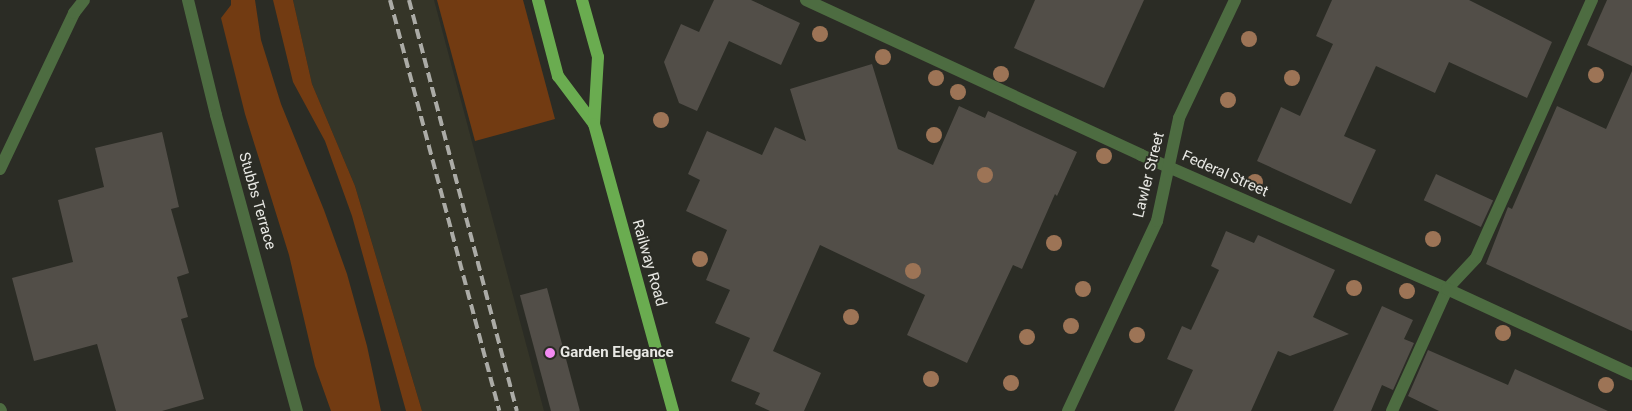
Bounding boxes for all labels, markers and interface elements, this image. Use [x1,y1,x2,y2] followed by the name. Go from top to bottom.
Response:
[1130,130,1168,220] street label: Lawler Street
[1179,147,1271,201] street label: Federal Street
[235,150,279,252] street label: Stubbs Terrace
[628,218,670,308] street label: Railway Road
[560,344,674,362] place label: Garden Elegance
[544,347,556,359] marker: Garden Elegance

